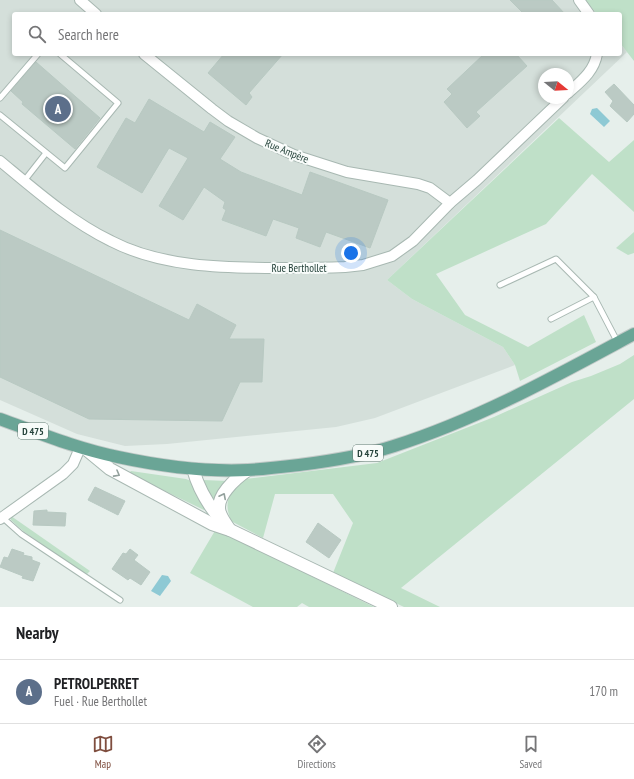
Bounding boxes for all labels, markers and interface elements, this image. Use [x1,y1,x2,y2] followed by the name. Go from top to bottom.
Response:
[12,12,622,56] search box
[26,23,48,45] icon: search
[58,25,119,44] text: Search here
[538,68,574,104] north arrow
[45,94,71,124] pin: A
[263,136,311,166] street label: Rue Ampère
[341,243,361,263] your location
[271,261,327,275] street label: Rue Berthollet
[18,423,48,439] road number: D 475
[353,445,383,461] road number: D 475
[113,469,121,476] one-way arrow
[218,493,226,501] one-way arrow
[16,622,59,644] text: Nearby
[54,674,139,693] text: PETROLPERRET
[26,683,32,700] text: A
[589,683,618,700] text: 170 m
[54,693,147,710] text: Fuel · Rue Berthollet
[92,733,114,771] tab: Map
[298,733,336,771] tab: Directions
[519,733,542,771] tab: Saved

